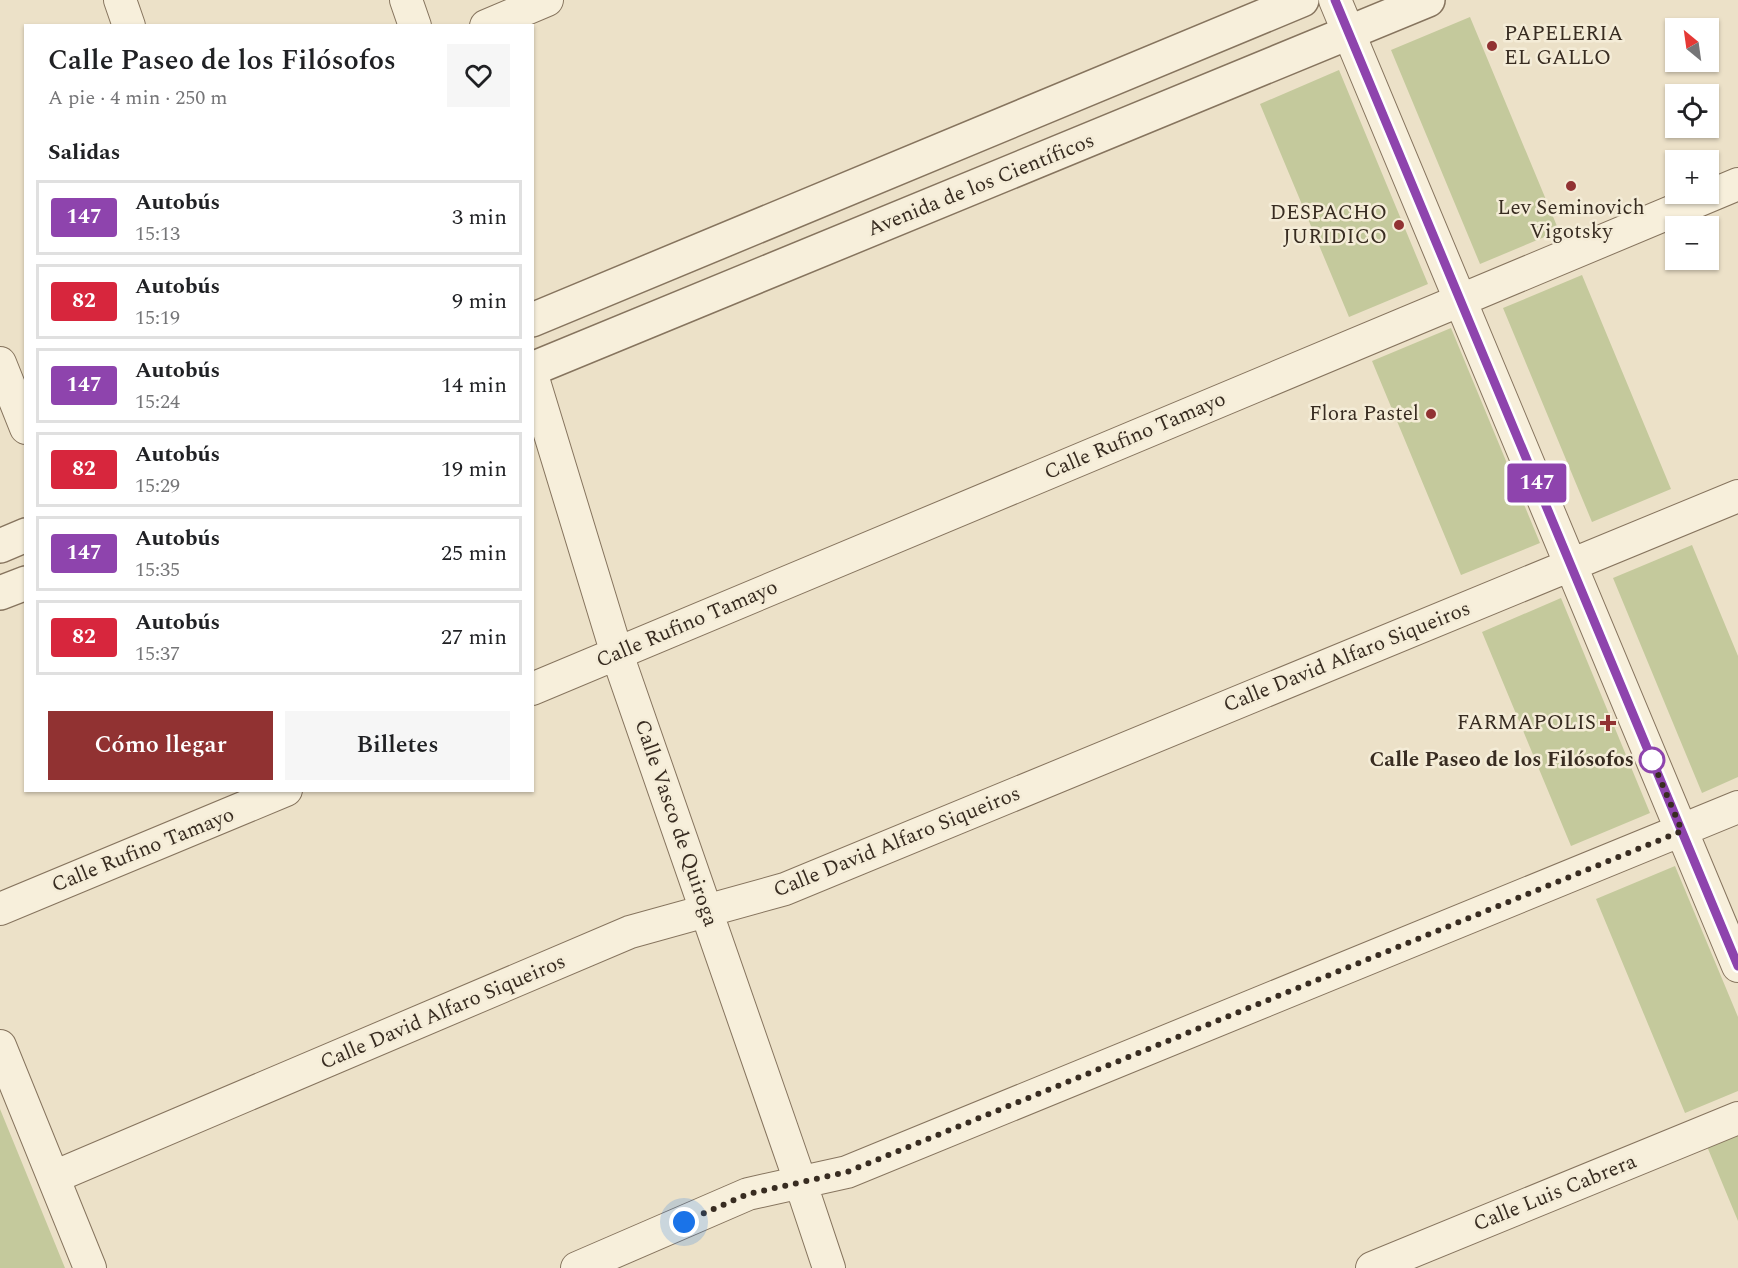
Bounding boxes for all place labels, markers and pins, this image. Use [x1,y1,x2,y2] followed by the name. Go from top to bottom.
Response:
[1504,18,1623,74] place label: PAPELERIA EL GALLO
[1485,39,1499,53] marker: PAPELERIA EL GALLO
[1564,179,1578,193] marker: Lev Seminovich Vigotsky
[1497,192,1645,248] place label: Lev Seminovich Vigotsky
[1270,197,1387,253] place label: DESPACHO JURIDICO
[1392,218,1406,232] marker: DESPACHO JURIDICO
[1309,398,1419,430] place label: Flora Pastel
[1424,407,1438,421] marker: Flora Pastel
[1457,707,1596,739] place label: FARMAPOLIS
[1601,716,1615,730] marker: FARMAPOLIS
[1369,744,1634,776] place label: Calle Paseo de los Filósofos
[1639,747,1665,773] marker: Calle Paseo de los Filósofos

